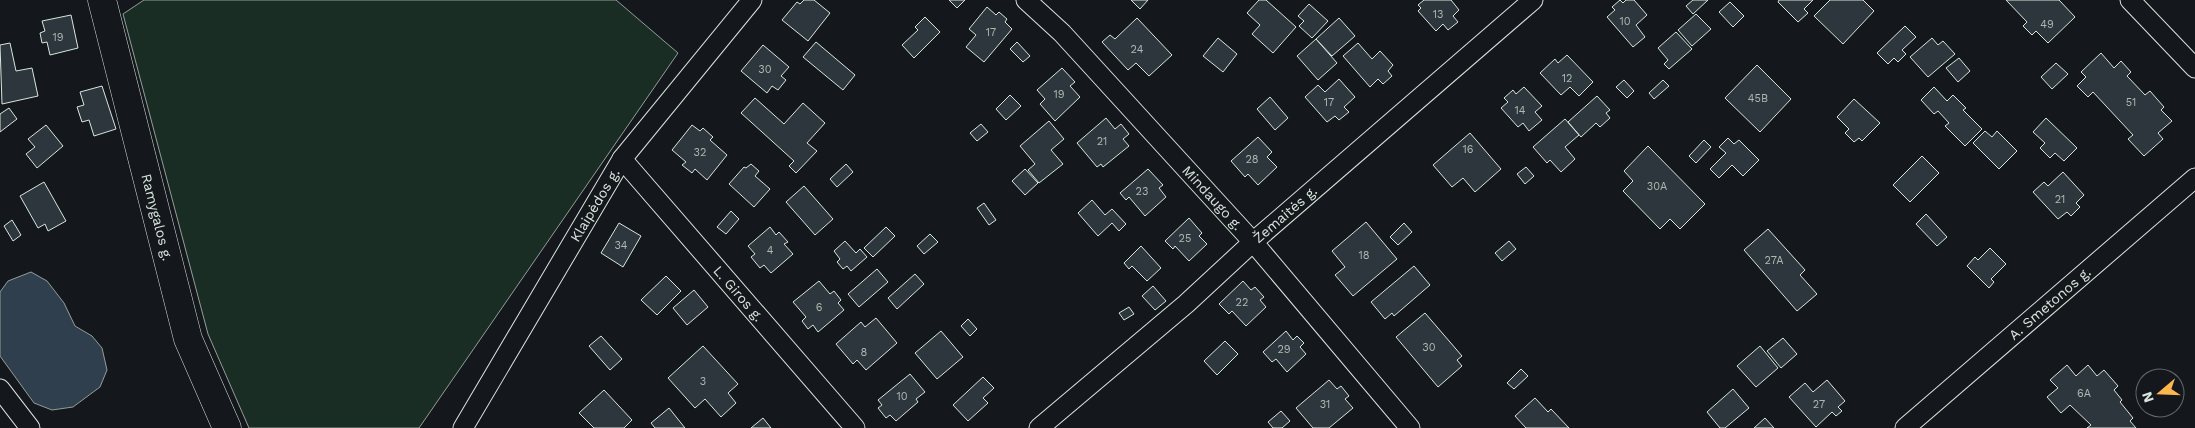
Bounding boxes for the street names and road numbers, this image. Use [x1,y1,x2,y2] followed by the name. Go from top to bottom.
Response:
[1179,162,1246,233] street label: Mindaugo g.
[567,165,623,245] street label: Klaipėdos g.
[138,172,176,262] street label: Ramygalos g.
[1250,182,1320,246] street label: Žemaitės g.
[710,263,767,324] street label: L. Giros g.
[2006,264,2094,343] street label: A. Smetonos g.

